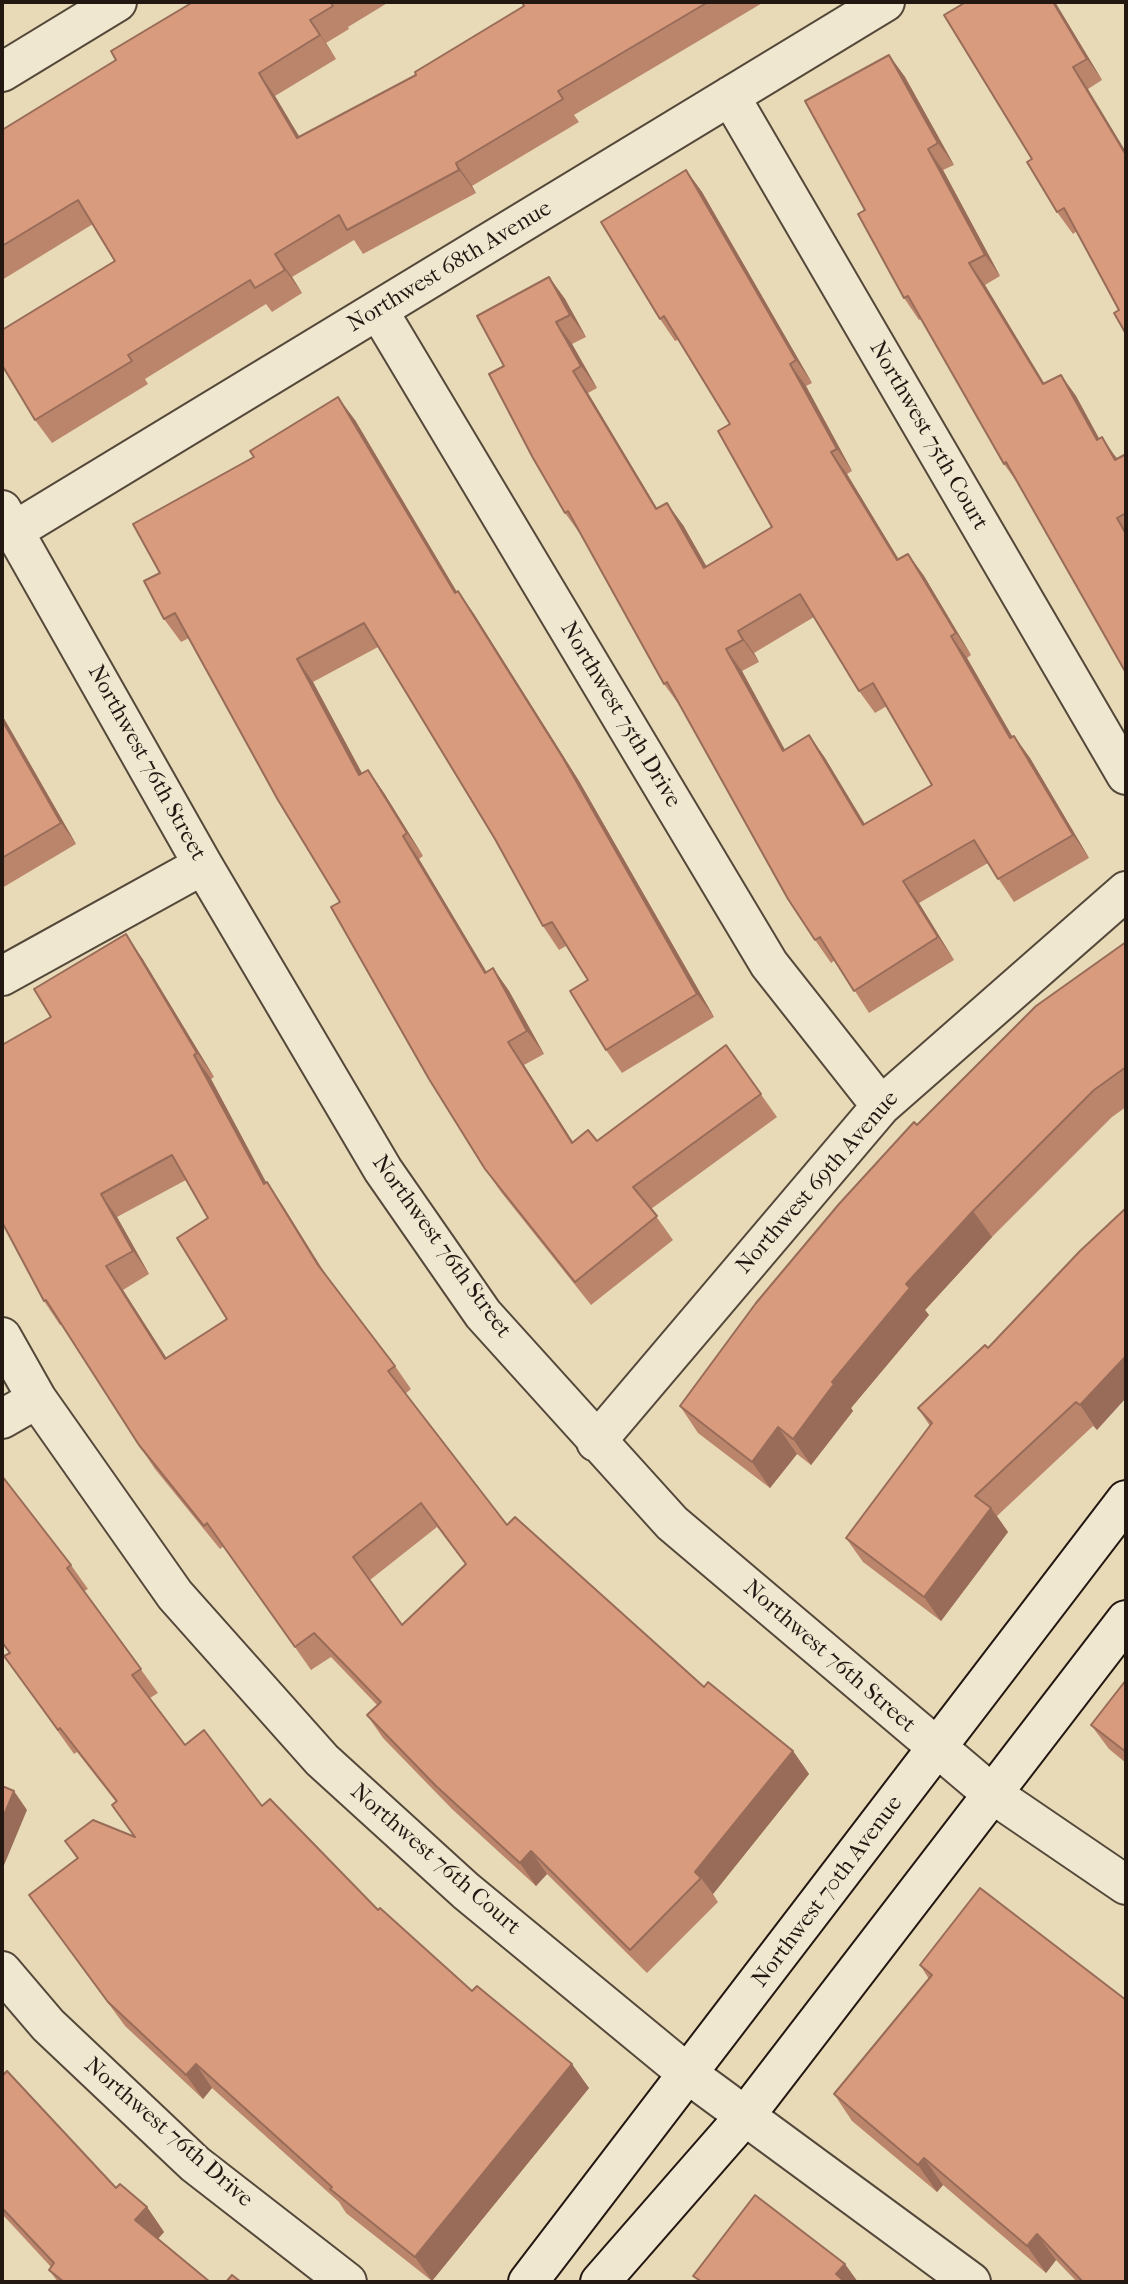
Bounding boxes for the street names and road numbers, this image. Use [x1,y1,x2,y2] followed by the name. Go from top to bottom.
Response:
[343,195,557,339] street label: Northwest 68th Avenue
[863,336,993,536] street label: Northwest 75th Court
[554,617,686,813] street label: Northwest 75th Drive
[81,661,211,865] street label: Northwest 76th Street
[731,1086,905,1280] street label: Northwest 69th Avenue
[365,1150,517,1344] street label: Northwest 76th Street
[737,1575,921,1739] street label: Northwest 76th Street
[344,1779,526,1941] street label: Northwest 76th Court
[747,1791,909,1993] street label: Northwest 70th Avenue
[78,2052,258,2214] street label: Northwest 76th Drive

